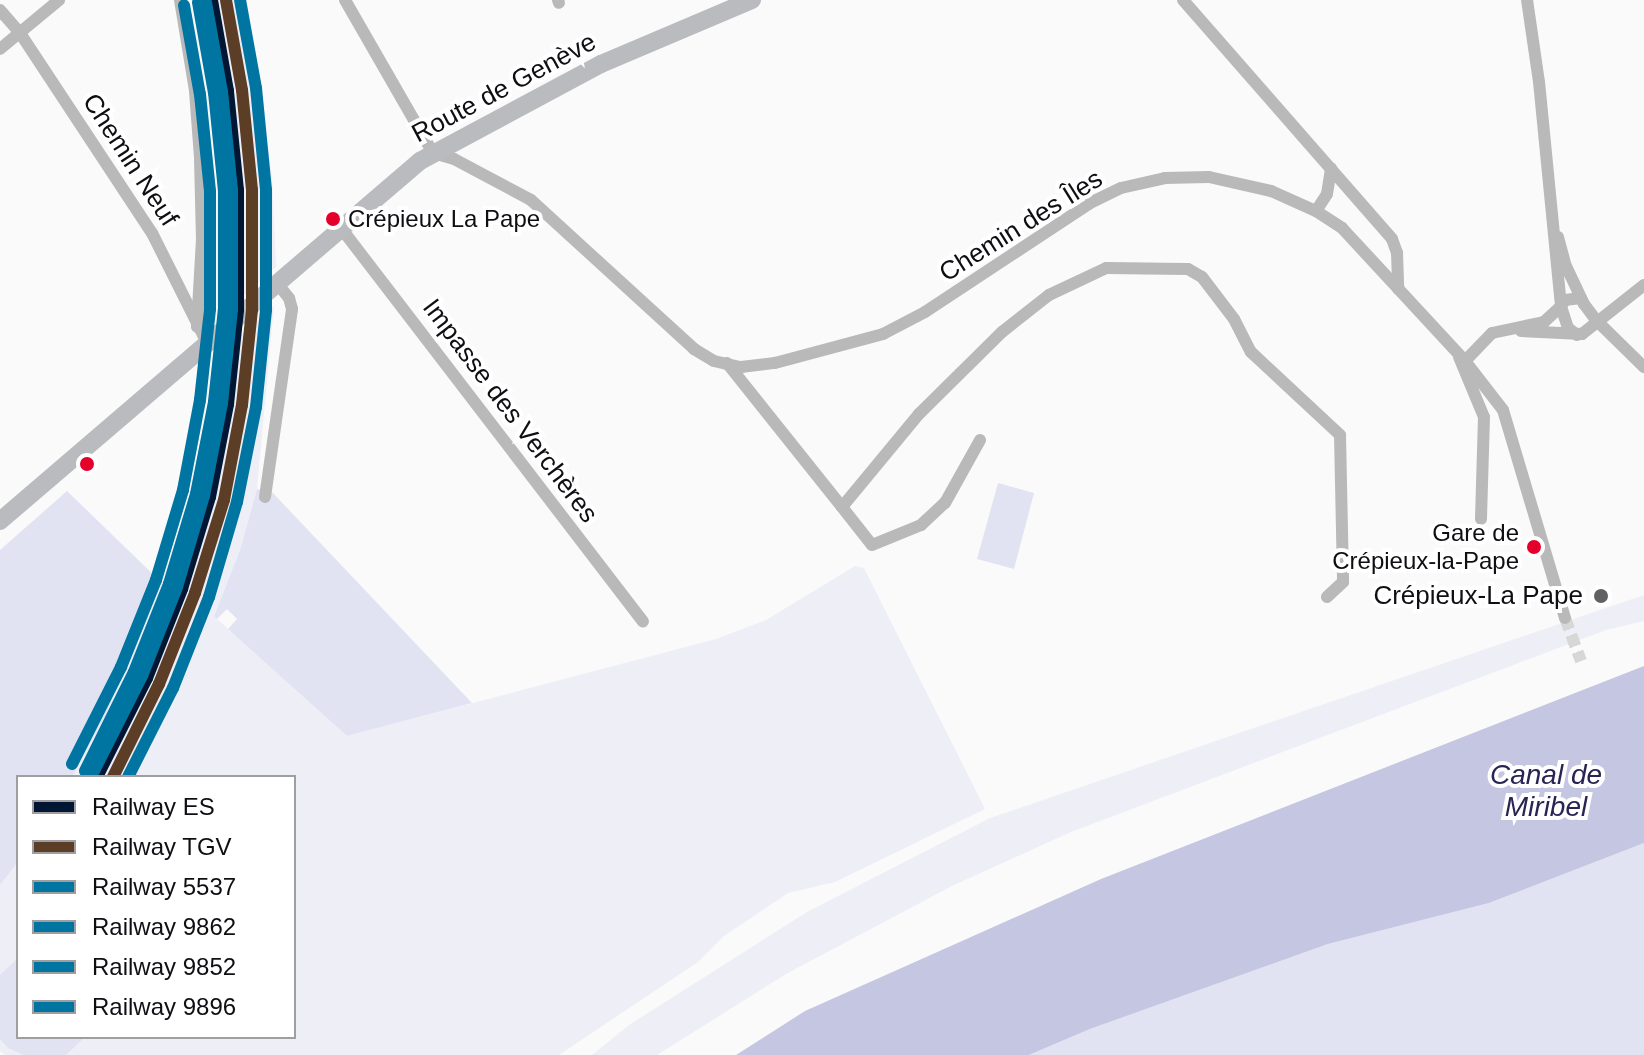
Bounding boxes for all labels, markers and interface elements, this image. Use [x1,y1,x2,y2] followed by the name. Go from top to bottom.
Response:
[407,26,601,150] street label: Route de Genève
[76,88,184,232] street label: Chemin Neuf
[934,163,1108,289] street label: Chemin des Îles
[348,205,540,233] place label: Crépieux La Pape
[325,211,341,227] marker: Crépieux La Pape
[416,293,604,529] street label: Impasse des Verchères
[79,456,95,472] unlabelled marker
[1332,519,1519,575] place label: Gare de Crépieux-la-Pape
[1526,539,1542,555] marker: Gare de Crépieux-la-Pape
[1373,580,1583,612] place label: Crépieux-La Pape
[1590,585,1612,607] marker: Crépieux-La Pape
[1490,758,1602,824] water label: Canal de Miribel
[16,775,296,1039] legend
[92,793,215,820] text: Railway ES
[92,833,232,860] text: Railway TGV
[92,873,236,900] text: Railway 5537
[92,913,236,940] text: Railway 9862
[92,953,236,980] text: Railway 9852
[92,993,236,1020] text: Railway 9896

